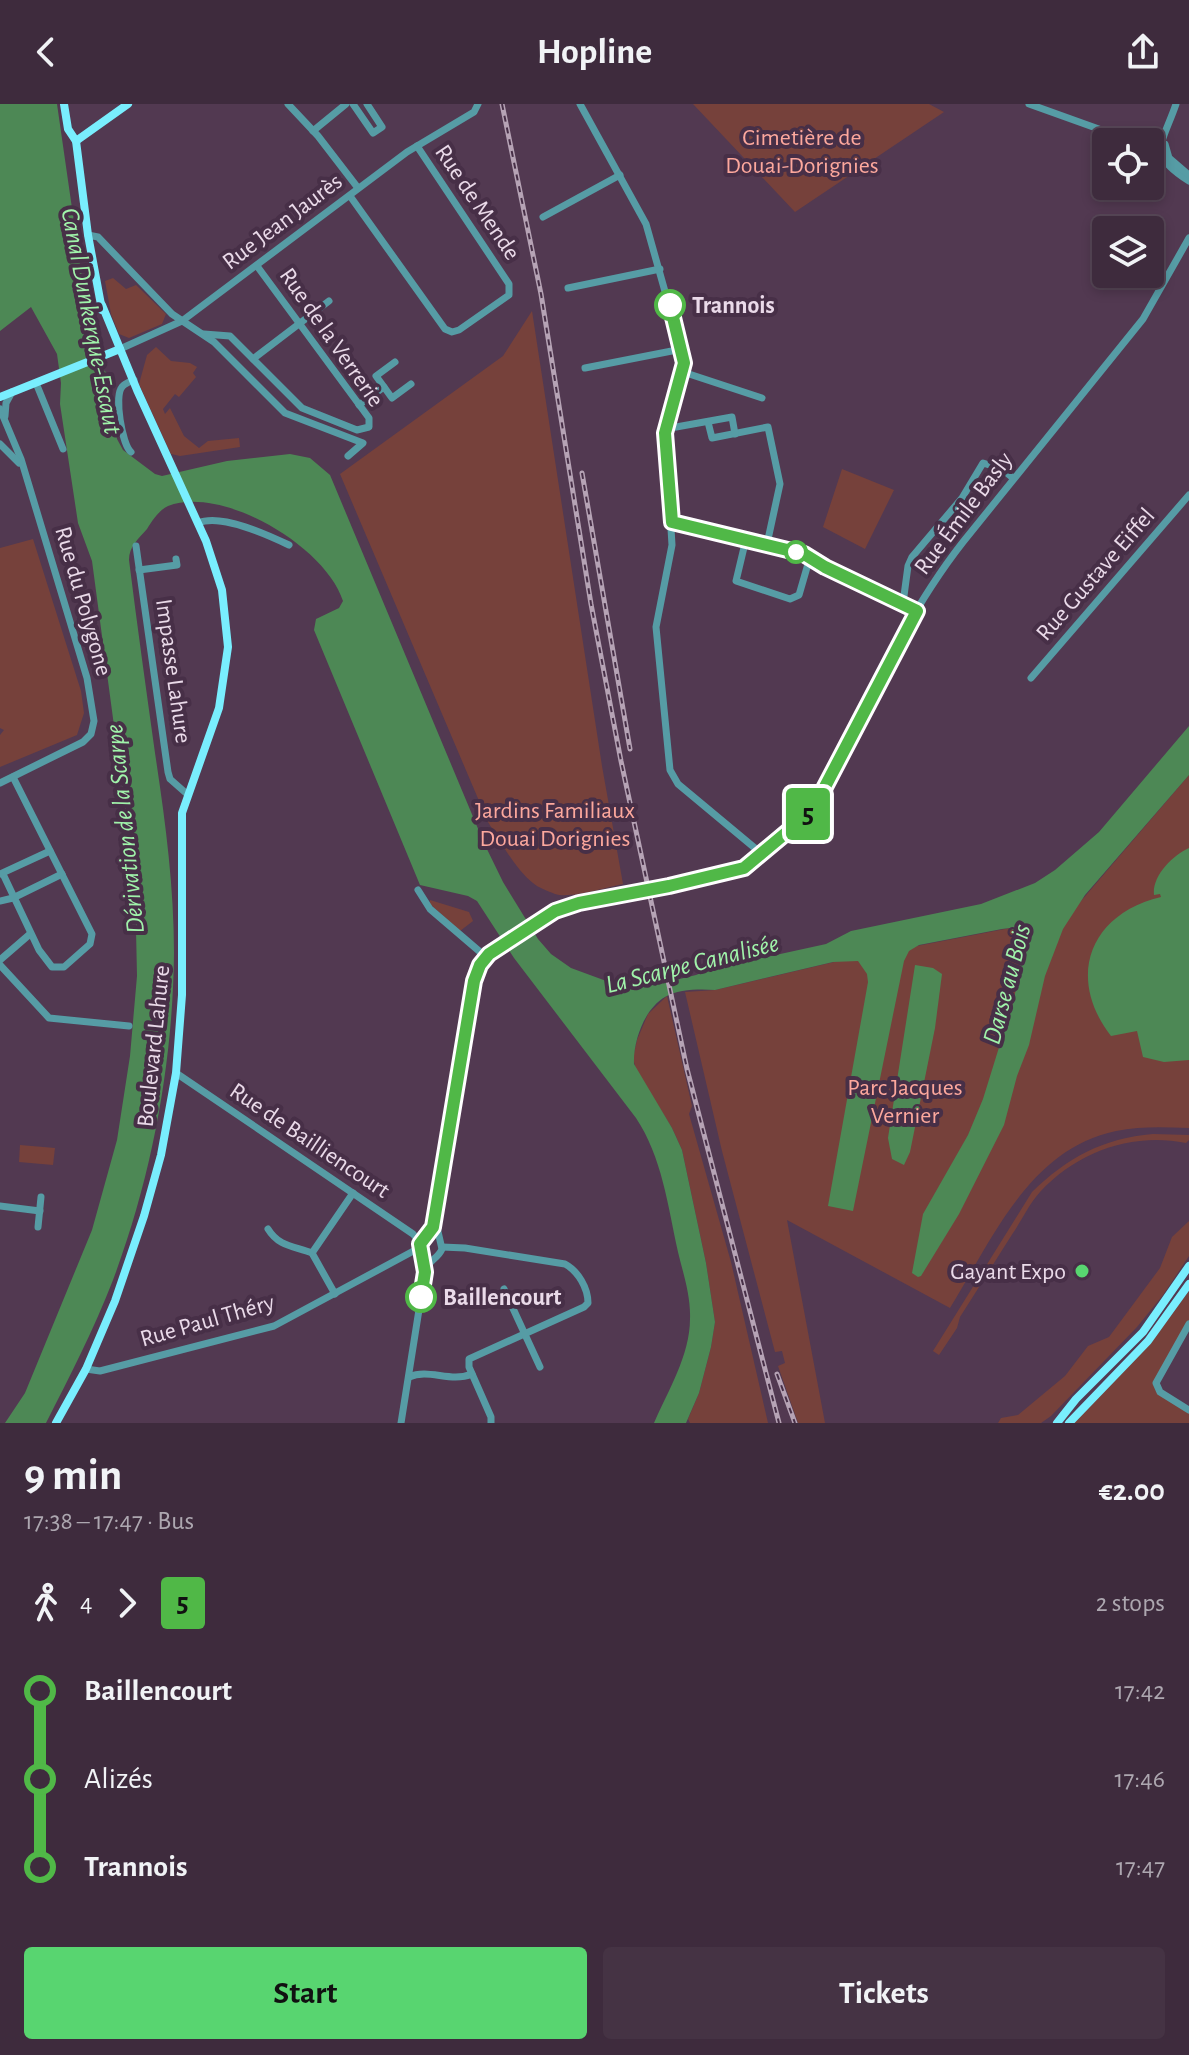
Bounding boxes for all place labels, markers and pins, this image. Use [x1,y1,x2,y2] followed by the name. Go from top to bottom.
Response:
[655,290,685,320] marker: Trannois
[692,294,775,318] place label: Trannois
[785,541,807,563] unlabelled marker
[950,1260,1066,1284] place label: Gayant Expo
[1073,1262,1091,1280] marker: Gayant Expo
[406,1282,436,1312] marker: Baillencourt
[443,1286,561,1310] place label: Baillencourt

